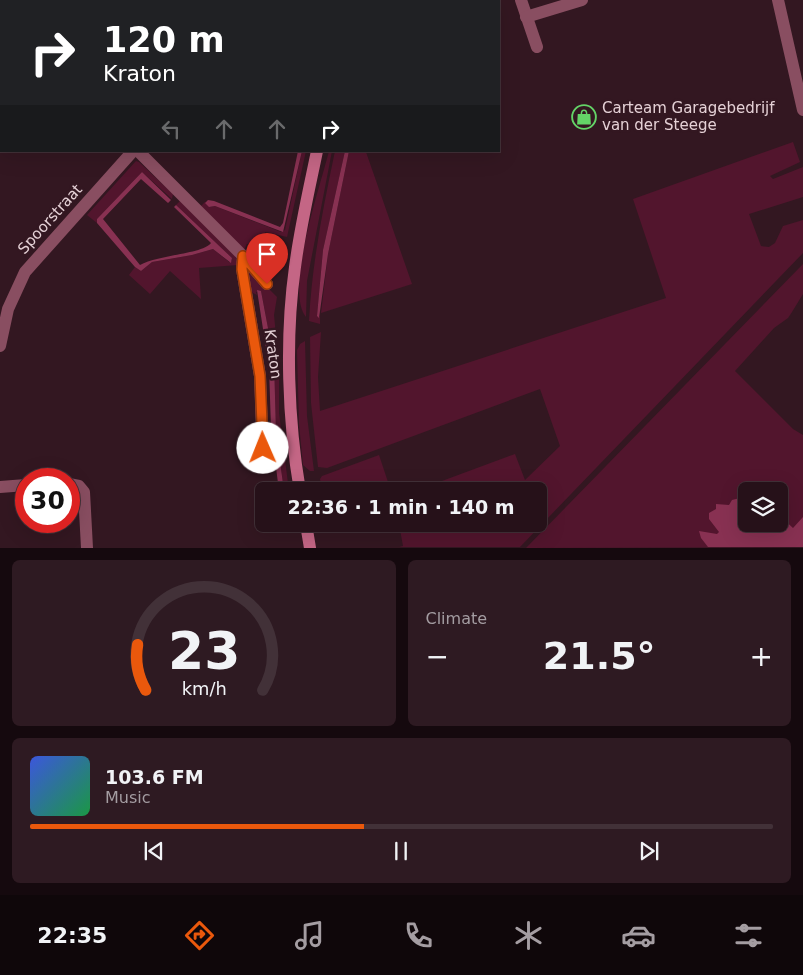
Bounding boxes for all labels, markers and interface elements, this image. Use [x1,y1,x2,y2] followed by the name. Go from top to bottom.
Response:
[20,20,85,85] icon: right
[103,20,225,60] text: 120 m
[103,61,176,86] text: Kraton
[602,99,775,134] place label: Carteam Garagebedrijf van der Steege
[571,104,597,130] shop icon: Carteam Garagebedrijf van der Steege
[157,115,185,143] icon: left
[210,115,238,143] icon: ahead
[263,115,291,143] icon: ahead
[316,115,344,143] icon: right
[14,180,86,258] street label: Spoorstraat
[246,233,288,284] pin
[253,240,281,268] icon: arrive
[261,328,285,380] street label: Kraton
[236,421,288,473] position arrow
[15,468,80,533] speed limit sign: 30
[738,482,788,532] map controls
[738,482,788,532] button: layers
[287,496,515,518] text: 22:36 · 1 min · 140 m
[426,609,487,628] text: Climate
[168,621,240,681] text: 23
[543,634,656,678] text: 21.5°
[426,640,449,673] text: −
[750,640,773,673] text: +
[181,678,226,699] text: km/h
[105,766,204,788] text: 103.6 FM
[105,788,151,807] text: Music
[140,837,168,865] icon: previous
[387,837,415,865] icon: pause
[635,837,663,865] icon: next
[182,918,217,953] icon: directions
[292,918,327,953] icon: music
[401,918,436,953] icon: phone
[511,918,546,953] icon: climate
[621,918,656,953] icon: car
[731,918,766,953] icon: filters
[37,923,107,948] text: 22:35

